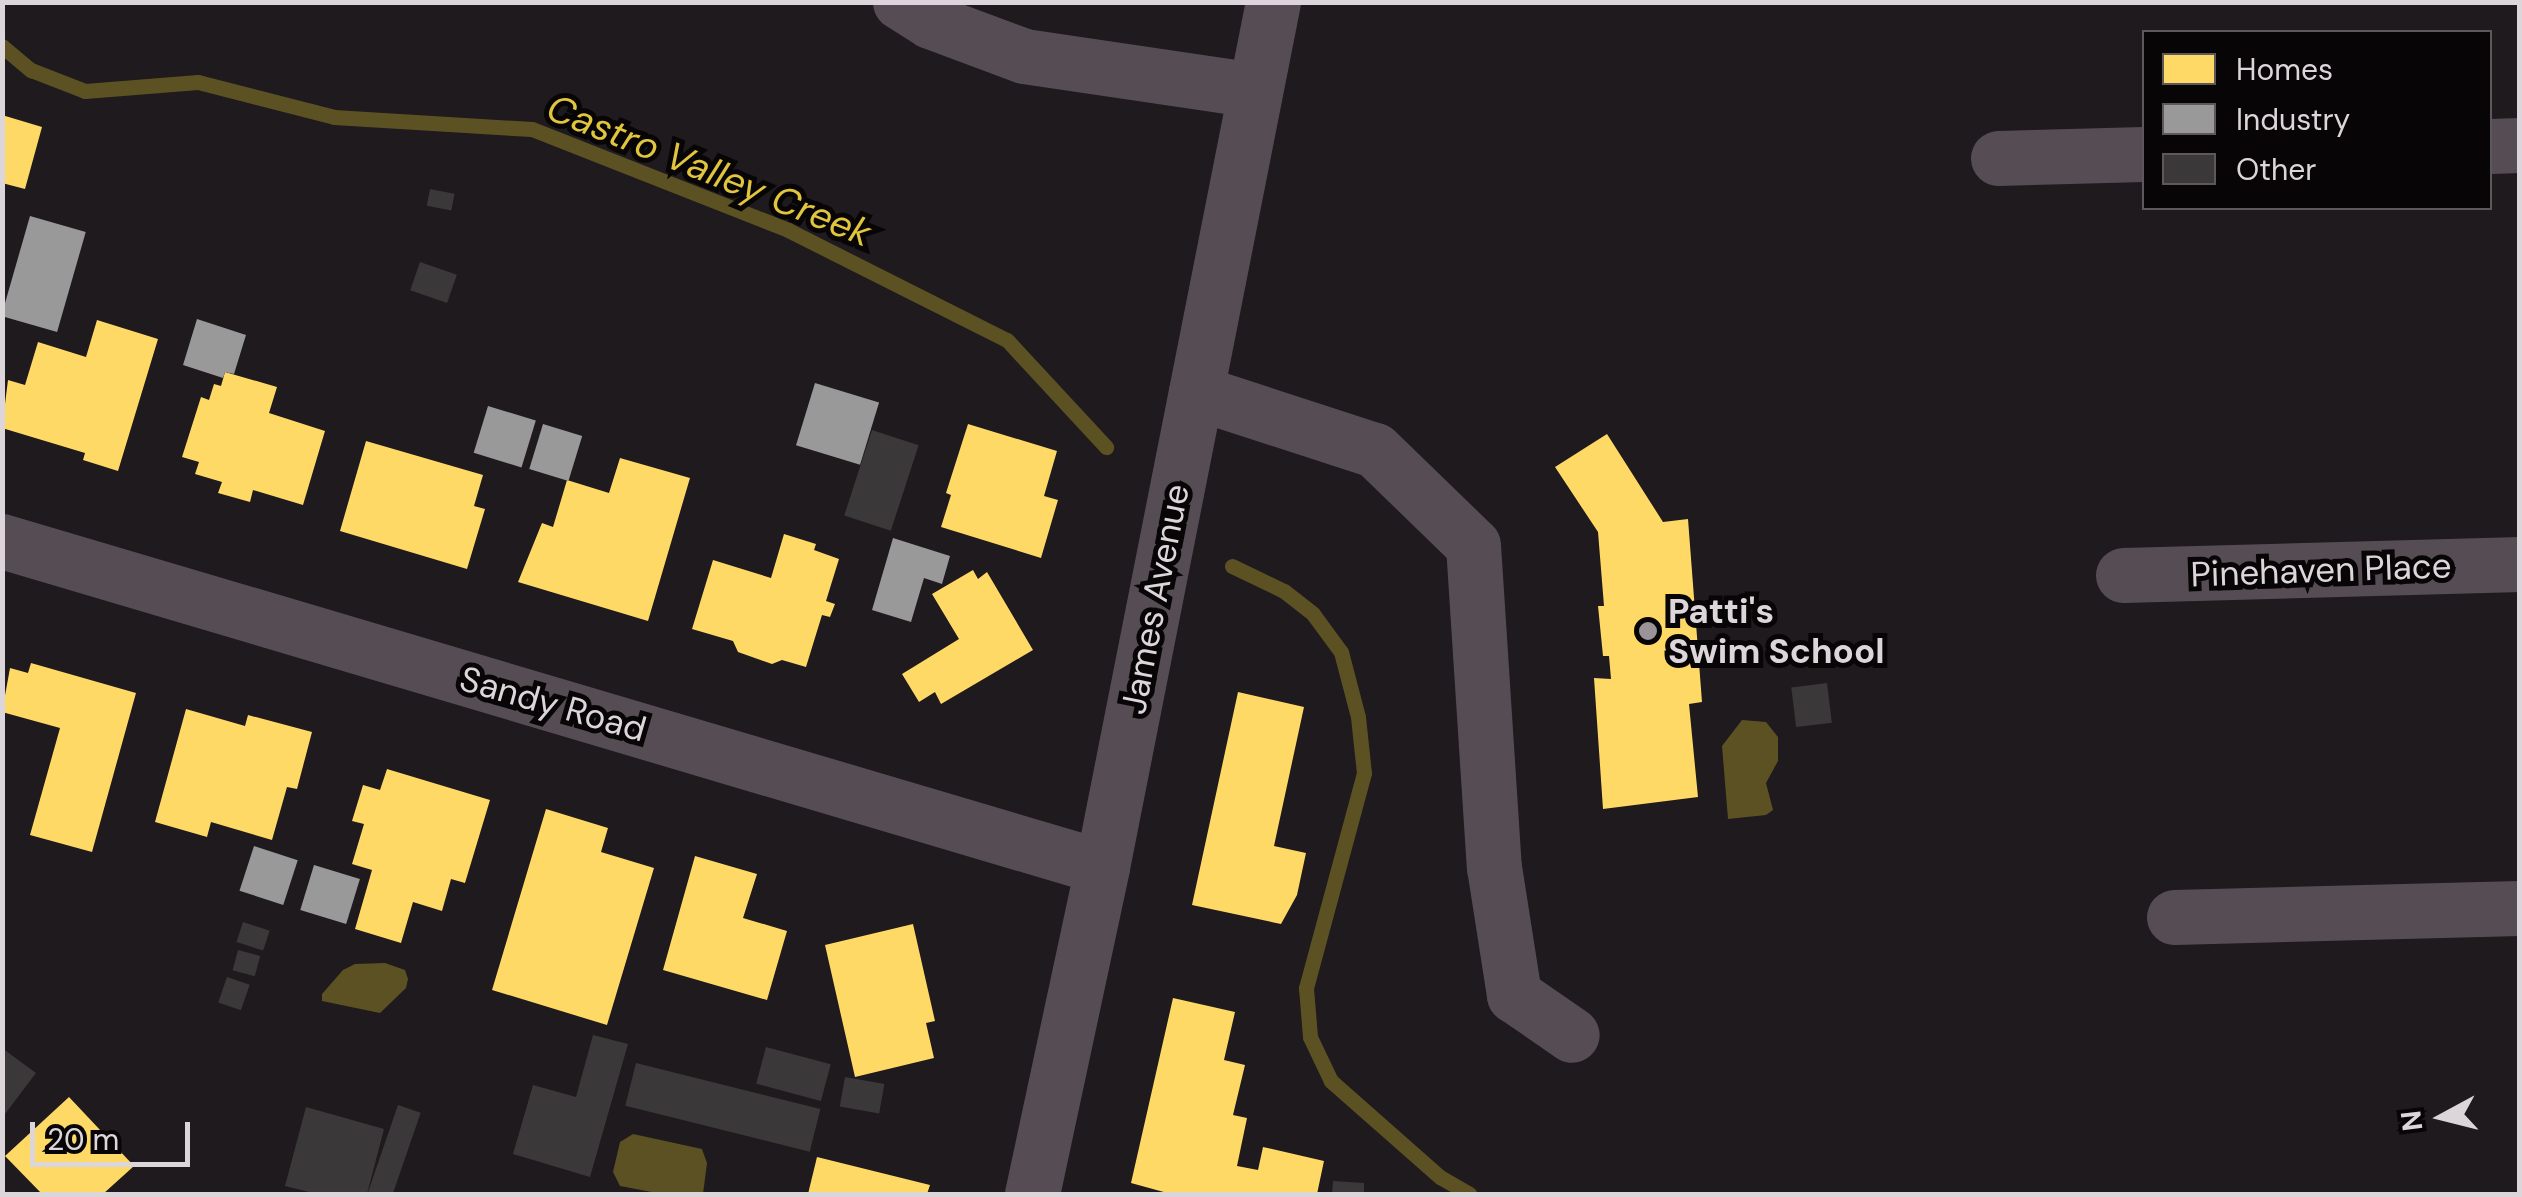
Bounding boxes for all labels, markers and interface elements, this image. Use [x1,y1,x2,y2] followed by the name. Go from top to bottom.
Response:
[2142,30,2492,210] legend
[2236,50,2333,89] text: Homes
[540,85,878,257] water label: Castro Valley Creek
[2236,100,2350,139] text: Industry
[2236,150,2316,189] text: Other
[1112,480,1198,718] street label: James Avenue
[2190,544,2452,596] street label: Pinehaven Place
[1668,590,1885,672] place label: Patti's Swim School
[1637,620,1659,642] marker: Patti's Swim School
[455,657,651,751] street label: Sandy Road
[2392,1067,2492,1167] north arrow
[35,1102,195,1164] scale bar
[2392,1108,2431,1133] text: N
[47,1120,119,1159] text: 20 m

